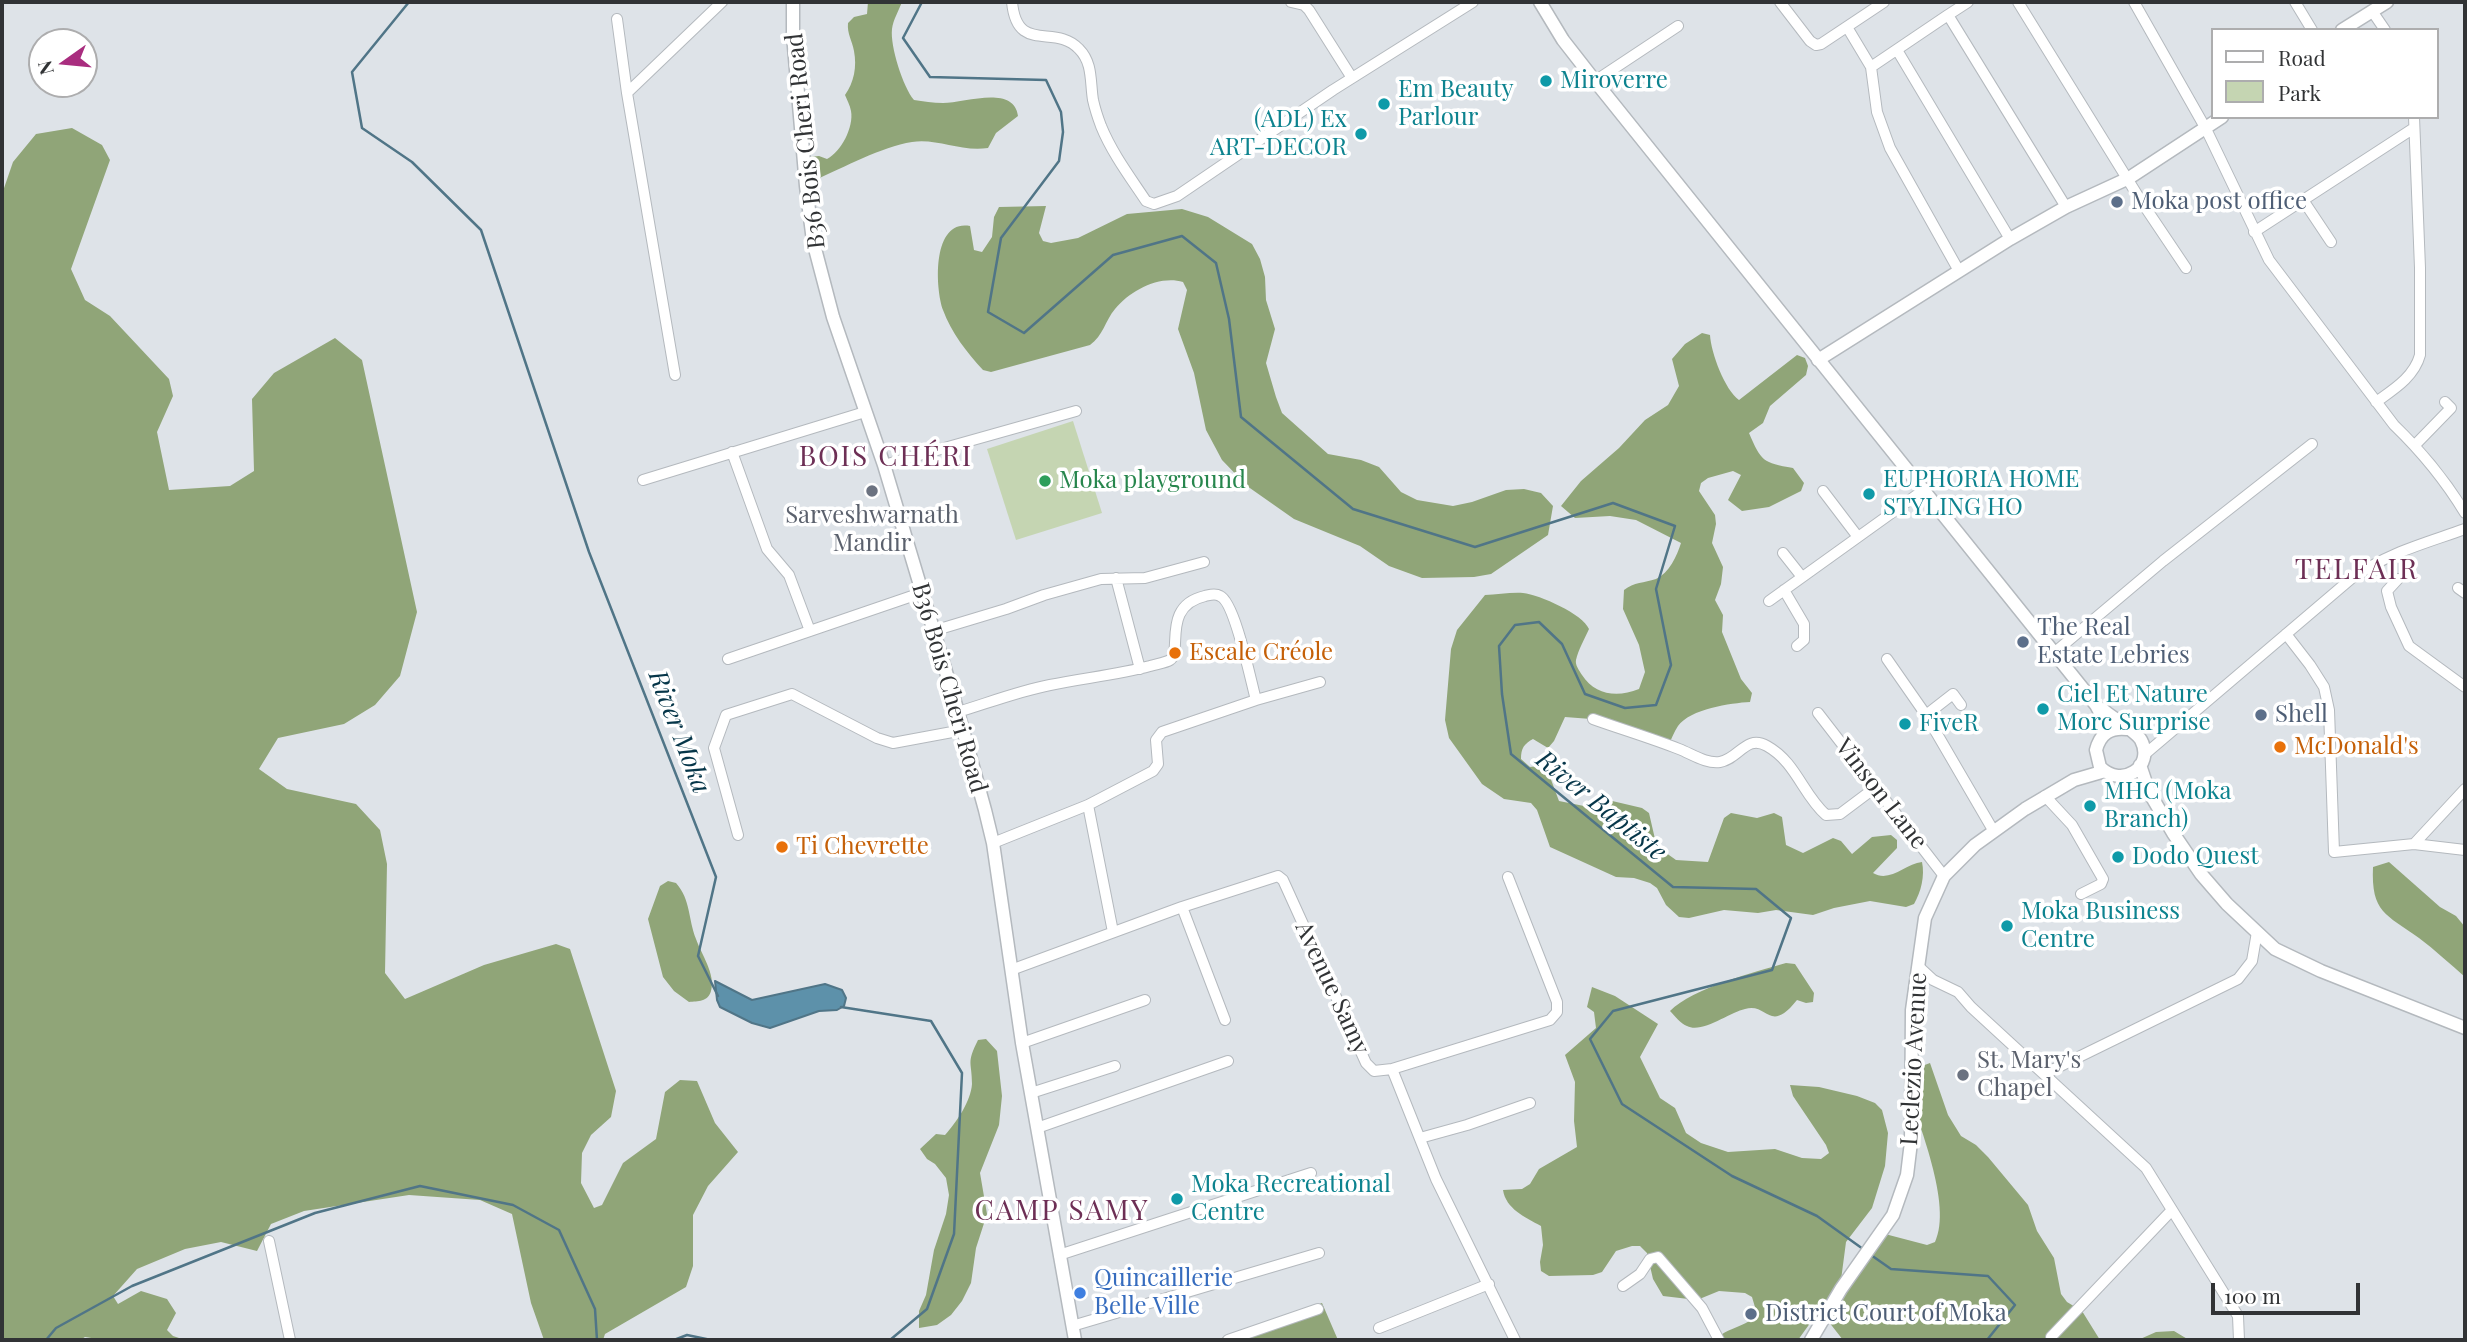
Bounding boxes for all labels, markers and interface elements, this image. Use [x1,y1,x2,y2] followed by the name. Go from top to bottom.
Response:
[28,28,98,98] north arrow
[2212,28,2439,119] legend
[780,32,832,250] street label: B36 Bois Cheri Road
[2278,43,2326,71] text: Road
[30,58,59,78] text: N
[1560,67,1668,95] place label: Miroverre
[1538,73,1554,89] marker: Miroverre
[1398,76,1513,132] place label: Em Beauty Parlour
[2278,78,2321,106] text: Park
[1376,96,1392,112] marker: Em Beauty Parlour
[1210,106,1347,162] place label: (ADL) Ex ART-DECOR
[1353,126,1369,142] marker: (ADL) Ex ART-DECOR
[2131,188,2307,216] place label: Moka post office
[2109,194,2125,210] marker: Moka post office
[800,440,972,474] district label: BOIS CHÉRI
[1883,466,2079,522] place label: EUPHORIA HOME STYLING HO
[1059,467,1246,495] place label: Moka playground
[1037,473,1053,489] marker: Moka playground
[864,483,880,499] marker: Sarveshwarnath Mandir
[1861,486,1877,502] marker: EUPHORIA HOME STYLING HO
[785,502,959,558] place label: Sarveshwarnath Mandir
[2296,553,2418,587] district label: TELFAIR
[905,580,993,796] street label: B36 Bois Cheri Road
[2037,614,2190,670] place label: The Real Estate Lebries
[2015,634,2031,650] marker: The Real Estate Lebries
[1189,639,1333,667] place label: Escale Créole
[1167,645,1183,661] marker: Escale Créole
[641,666,717,798] water label: River Moka
[2057,681,2211,737] place label: Ciel Et Nature Morc Surprise
[2035,701,2051,717] marker: Ciel Et Nature Morc Surprise
[2275,701,2328,729] place label: Shell
[2253,707,2269,723] marker: Shell
[1919,710,1979,738] place label: FiveR
[1897,716,1913,732] marker: FiveR
[1829,733,1933,855] street label: Vinson Lane
[2294,733,2419,761] place label: McDonald's
[2272,739,2288,755] marker: McDonald's
[1530,744,1672,868] water label: River Baptiste
[2104,778,2232,834] place label: MHC (Moka Branch)
[2082,798,2098,814] marker: MHC (Moka Branch)
[796,833,929,861] place label: Ti Chevrette
[774,839,790,855] marker: Ti Chevrette
[2132,843,2259,871] place label: Dodo Quest
[2110,849,2126,865] marker: Dodo Quest
[2021,898,2180,954] place label: Moka Business Centre
[1289,917,1375,1059] street label: Avenue Samy
[1999,918,2015,934] marker: Moka Business Centre
[1895,972,1933,1146] street label: Leclezio Avenue
[1977,1047,2081,1103] place label: St. Mary's Chapel
[1955,1067,1971,1083] marker: St. Mary's Chapel
[1191,1171,1391,1227] place label: Moka Recreational Centre
[1169,1191,1185,1207] marker: Moka Recreational Centre
[976,1194,1148,1228] district label: CAMP SAMY
[1094,1265,1233,1321] place label: Quincaillerie Belle Ville
[2215,1268,2364,1312] scale bar
[2224,1281,2281,1309] text: 100 m
[1072,1285,1088,1301] marker: Quincaillerie Belle Ville
[1765,1300,2007,1328] place label: District Court of Moka
[1743,1306,1759,1322] marker: District Court of Moka

